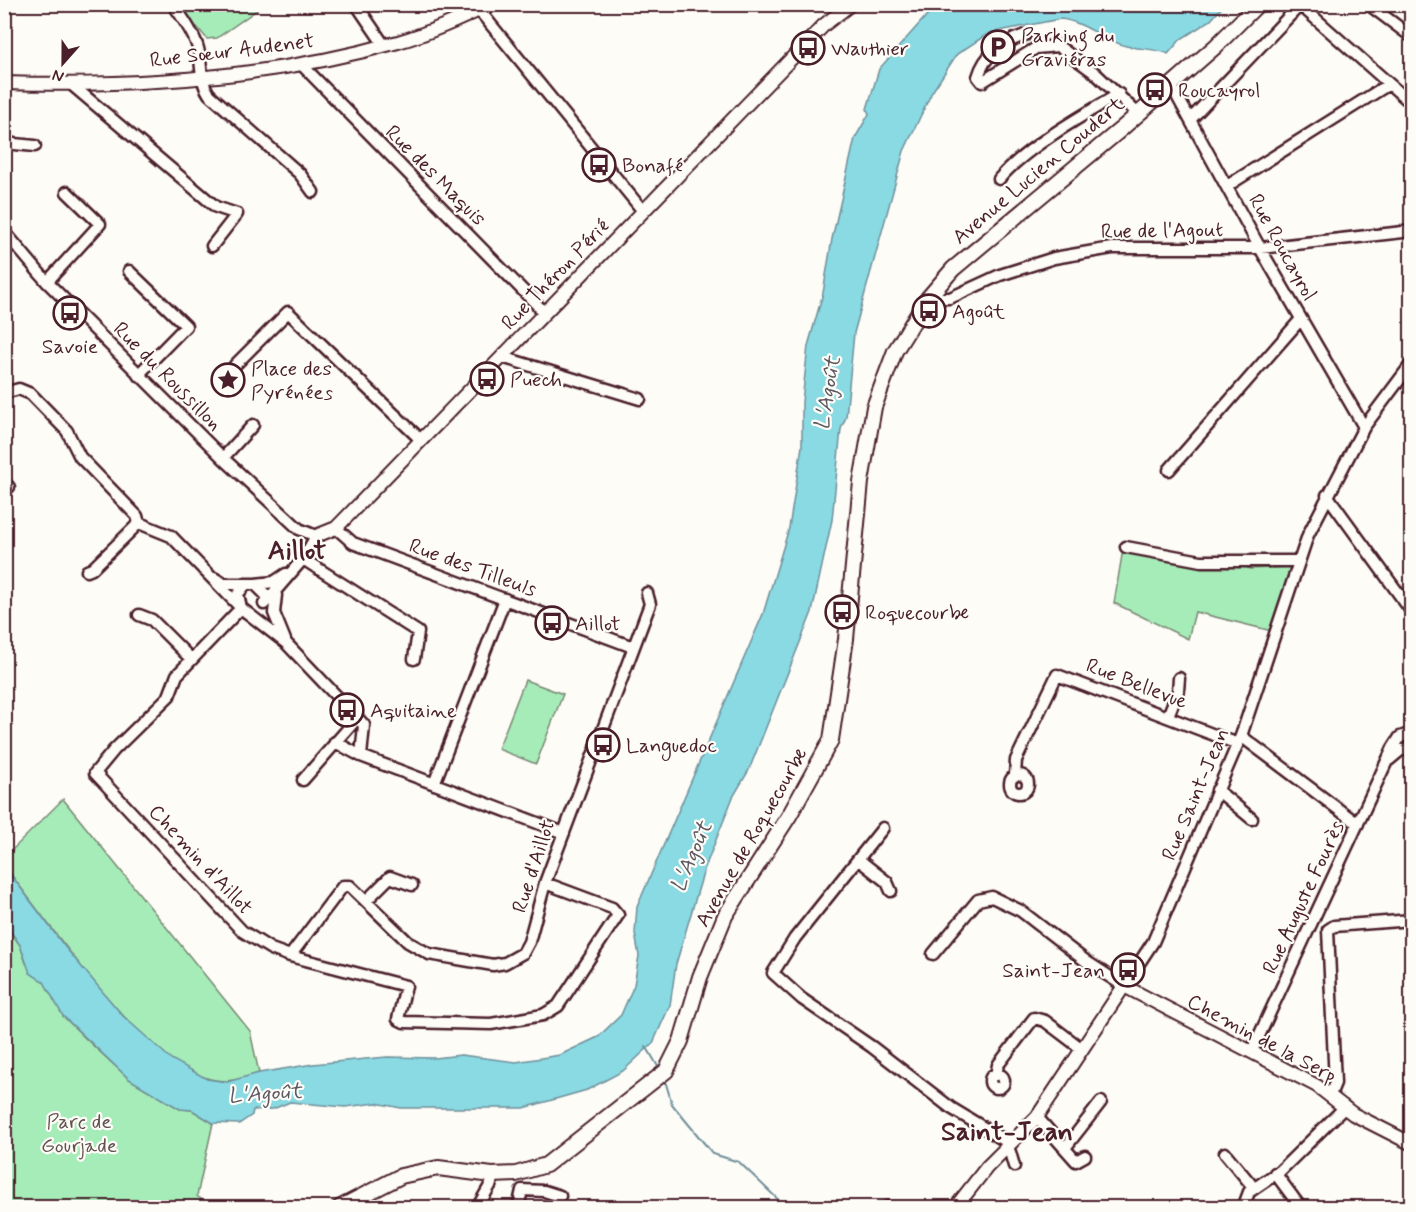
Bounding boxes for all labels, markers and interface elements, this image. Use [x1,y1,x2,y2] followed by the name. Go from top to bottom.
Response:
[1021,22,1114,74] place label: Parking du Graviéras
[148,27,316,75] street label: Rue Sœur Audenet
[980,29,1016,65] parking icon: Parking du Graviéras
[790,30,826,66] bus stop icon: Wauthier
[33,33,93,93] north arrow
[831,35,909,63] place label: Wauthier
[49,64,67,87] text: N
[1137,72,1173,108] bus stop icon: Roucayrol
[1178,77,1260,105] place label: Roucayrol
[947,90,1131,251] street label: Avenue Lucien Coudert
[379,119,492,232] street label: Rue des Maquis
[581,147,617,183] bus stop icon: Bonafé
[622,152,683,180] place label: Bonafé
[1241,189,1323,306] street label: Rue Roucayrol
[495,213,616,336] street label: Rue Théron Périé
[1101,216,1224,246] street label: Rue de l'Agout
[911,293,947,329] bus stop icon: Agoût
[52,295,88,331] bus stop icon: Savoie
[952,298,1006,326] place label: Agoût
[106,316,228,438] street label: Rue du Roussillon
[42,333,98,361] place label: Savoie
[808,353,849,432] water label: L'Agoût
[251,355,333,407] place label: Place des Pyrénées
[469,361,505,397] bus stop icon: Puech
[210,362,246,398] place icon: Place des Pyrénées
[510,366,562,394] place label: Puech
[405,532,540,604] street label: Rue des Tilleuls
[268,534,327,569] district label: Aillot
[824,594,860,630] bus stop icon: Roquecourbe
[865,599,969,627] place label: Roquecourbe
[534,605,570,641] bus stop icon: Aillot
[575,610,621,638] place label: Aillot
[1082,652,1192,716] street label: Rue Bellevue
[329,692,365,728] bus stop icon: Aquitaine
[370,697,457,725] place label: Aquitaine
[1155,724,1236,865] street label: Rue Saint-Jean
[585,727,621,763] bus stop icon: Languedoc
[626,732,718,761] place label: Languedoc
[689,743,815,932] street label: Avenue de Roquecourbe
[142,798,259,921] street label: Chemin d'Aillot
[506,816,562,917] street label: Rue d'Aillot
[664,816,721,897] water label: L'Agoût
[1256,816,1352,979] street label: Rue Auguste Fourès
[1110,952,1146,988] bus stop icon: Saint-Jean
[1002,957,1105,985] place label: Saint-Jean
[1182,988,1341,1090] street label: Chemin de la Serp
[227,1077,304,1112] water label: L'Agoût
[41,1108,117,1160] park label: Parc de Gourjade
[941,1115,1073,1150] district label: Saint-Jean

